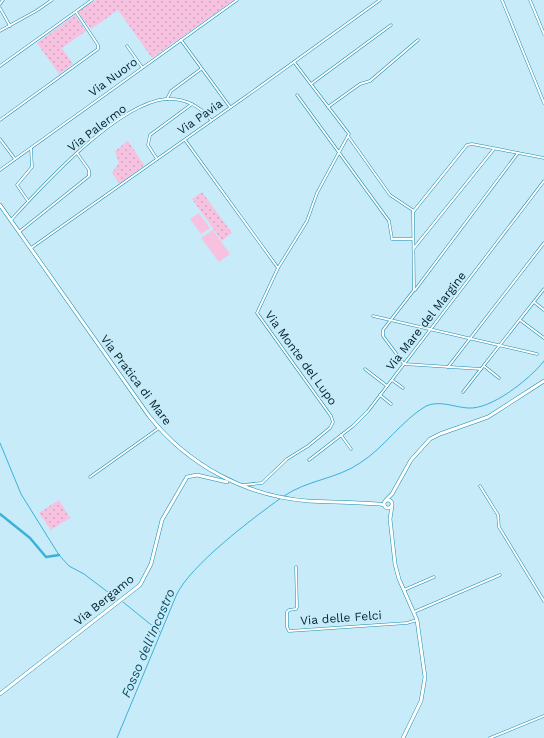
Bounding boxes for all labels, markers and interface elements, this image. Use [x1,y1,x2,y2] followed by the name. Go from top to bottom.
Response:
[86,55,140,99] street label: Via Nuoro
[175,96,225,138] street label: Via Pavia
[65,101,129,155] street label: Via Palermo
[383,269,469,373] street label: Via Mare del Margine
[262,308,340,408] street label: Via Monte del Lupo
[98,332,174,428] street label: Via Pratica di Mare
[71,572,137,628] street label: Via Bergamo
[118,586,178,700] water label: Fosso dell'Incastro
[300,608,382,628] street label: Via delle Felci

